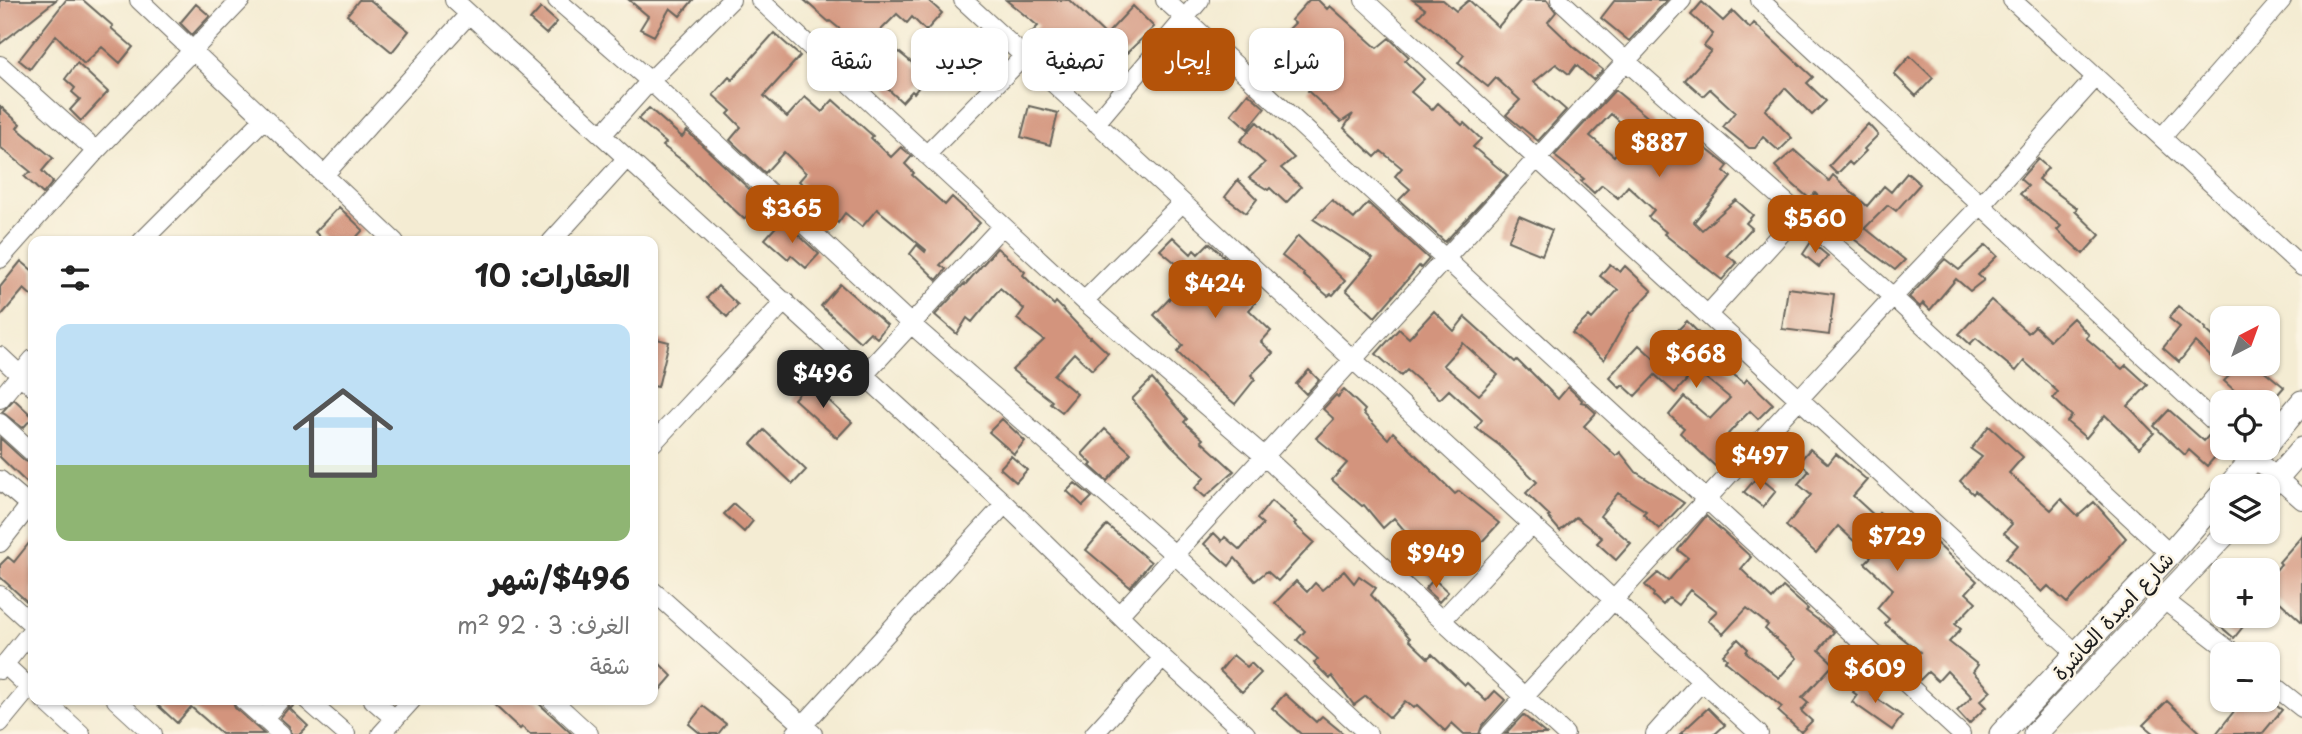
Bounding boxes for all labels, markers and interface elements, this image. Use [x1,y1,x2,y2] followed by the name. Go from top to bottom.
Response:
[807,28,897,91] chip: شقة
[911,28,1008,91] chip: جديد
[1022,28,1128,91] chip: تصفية
[1142,28,1235,91] chip: إيجار
[1249,28,1344,91] chip: شراء
[1618,120,1700,179] pin: $887
[1631,124,1687,159] text: $887
[751,186,833,245] pin: $365
[762,190,822,225] text: $365
[1774,196,1856,255] pin: $560
[1784,200,1846,235] text: $560
[474,252,630,297] text: العقارات: 10
[56,259,94,297] icon: filters
[1174,260,1256,320] pin: $424
[1185,265,1245,300] text: $424
[2210,306,2280,376] north arrow
[2210,306,2280,712] map controls
[1655,330,1737,390] pin: $668
[1666,335,1726,370] text: $668
[782,350,864,410] pin: $496
[793,355,853,390] text: $496
[280,370,406,496] icon: home
[2210,390,2280,460] button: locate
[1719,433,1801,492] pin: $497
[1732,437,1788,472] text: $497
[2210,474,2280,544] button: layers
[1856,514,1938,573] pin: $729
[1868,518,1926,553] text: $729
[1395,530,1477,590] pin: $949
[1407,535,1465,570] text: $949
[2044,543,2181,688] street label: شارع امبدة العاشرة
[490,555,630,600] text: $496/شهر
[2210,558,2280,628] button: +
[457,607,630,642] text: الغرف: 3 · 92 m²
[2210,642,2280,712] button: −
[1834,646,1916,705] pin: $609
[590,647,630,682] text: شقة
[1844,650,1906,685] text: $609

